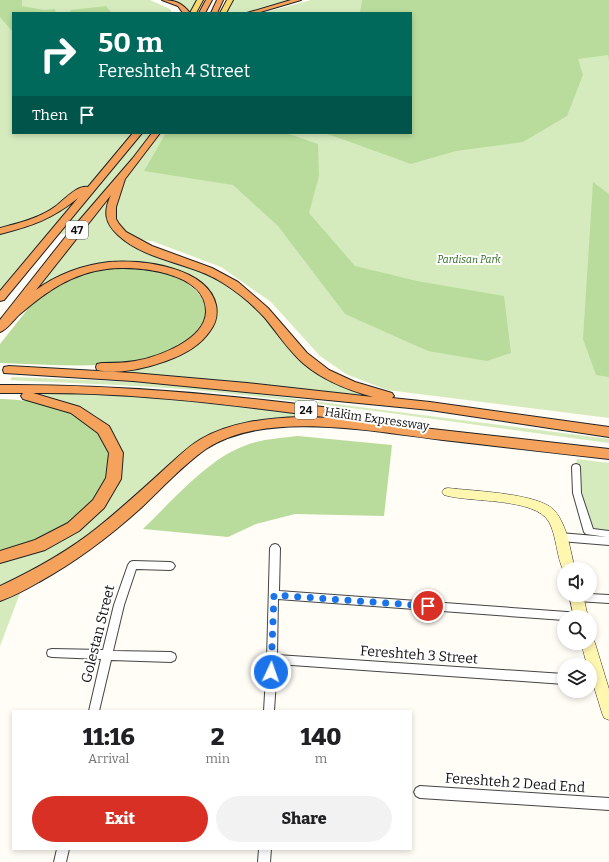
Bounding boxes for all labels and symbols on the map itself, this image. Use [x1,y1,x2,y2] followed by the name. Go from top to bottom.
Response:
[66,221,88,239] road number: 47
[437,254,501,266] park label: Pardisan Park
[295,401,317,419] road number: 24
[324,405,431,433] street label: Hakim Expressway
[78,583,118,685] street label: Golestan Street
[411,589,445,623] pin
[359,642,479,668] street label: Fereshteh 3 Street
[250,651,292,693] position arrow
[444,770,586,796] street label: Fereshteh 2 Dead End

